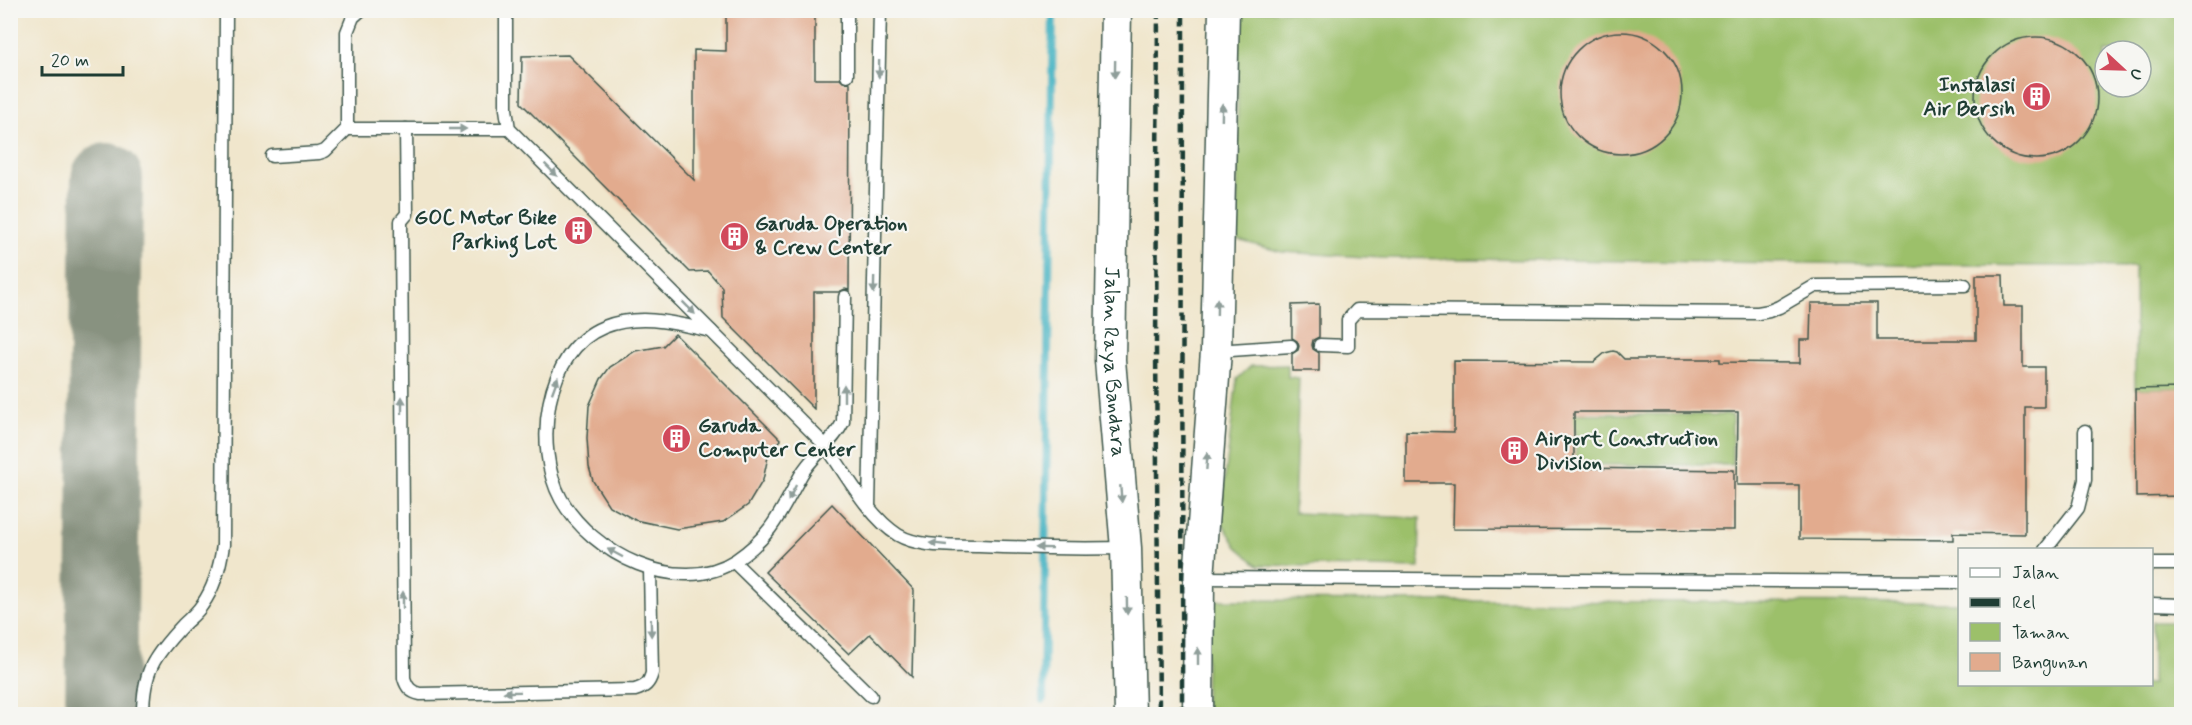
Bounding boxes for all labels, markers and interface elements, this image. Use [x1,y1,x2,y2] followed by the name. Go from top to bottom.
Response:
[42,39,123,77] scale bar
[2093,39,2153,99] north arrow
[51,49,89,73] text: 20 m
[874,59,884,78] one-way arrow
[1110,59,1120,78] one-way arrow
[2124,65,2147,83] text: U
[1923,71,2015,123] place label: Instalasi Air Bersih
[2020,81,2052,113] building icon: Instalasi Air Bersih
[1217,103,1227,122] one-way arrow
[448,124,467,134] one-way arrow
[543,163,557,177] one-way arrow
[414,204,558,258] place label: GOC Motor Bike Parking Lot
[755,210,908,262] place label: Garuda Operation & Crew Center
[562,214,594,246] building icon: GOC Motor Bike Parking Lot
[718,220,750,252] building icon: Garuda Operation & Crew Center
[1096,266,1132,458] street label: Jalan Raya Bandara
[869,275,879,294] one-way arrow
[1212,298,1222,317] one-way arrow
[681,300,695,314] one-way arrow
[551,376,560,394] one-way arrow
[839,384,849,403] one-way arrow
[397,395,407,414] one-way arrow
[698,412,856,464] place label: Garuda Computer Center
[661,422,693,454] building icon: Garuda Computer Center
[1535,425,1718,477] place label: Airport Construction Division
[1498,435,1530,467] building icon: Airport Construction Division
[1203,452,1212,471] one-way arrow
[788,485,797,502] one-way arrow
[1117,485,1126,504] one-way arrow
[929,539,948,549] one-way arrow
[1034,543,1053,552] one-way arrow
[606,548,623,558] one-way arrow
[1958,548,2153,686] legend
[2012,561,2059,585] text: Jalan
[398,590,408,609] one-way arrow
[2012,591,2036,615] text: Rel
[1122,597,1132,616] one-way arrow
[646,618,656,637] one-way arrow
[2012,621,2069,645] text: Taman
[1193,647,1203,666] one-way arrow
[2012,651,2088,676] text: Bangunan
[502,687,521,697] one-way arrow

